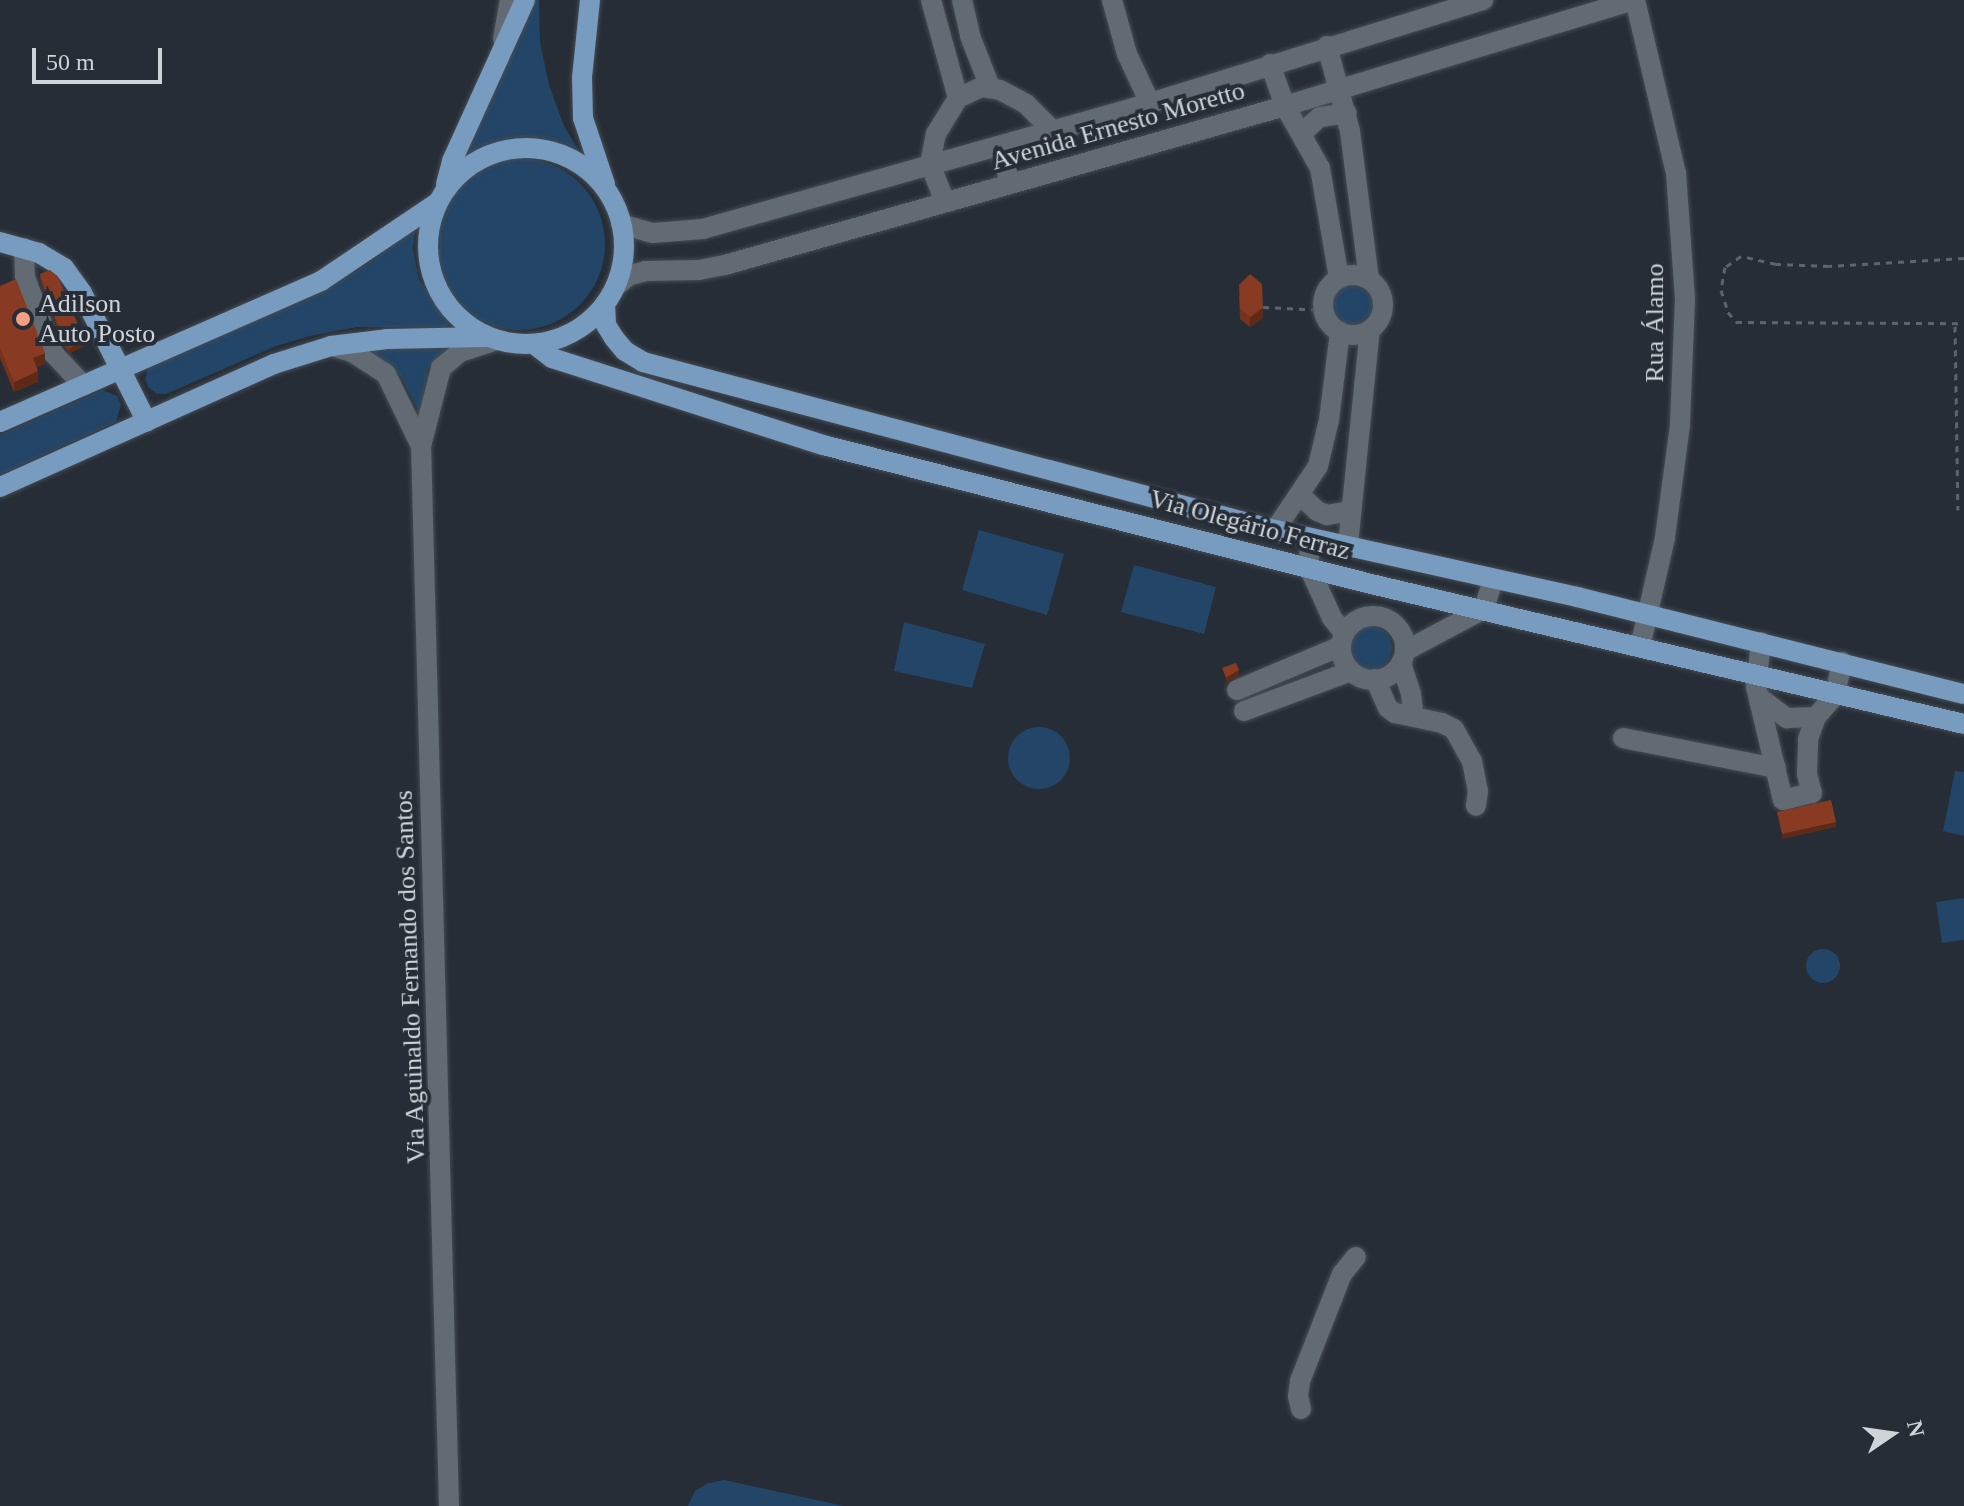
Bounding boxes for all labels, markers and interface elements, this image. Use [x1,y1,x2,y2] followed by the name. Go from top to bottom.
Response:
[36,32,166,82] scale bar
[46,49,95,75] text: 50 m
[988,75,1248,177] street label: Avenida Ernesto Moretto
[1639,263,1671,383] street label: Rua Álamo
[39,288,155,350] place label: Adilson Auto Posto
[14,310,32,328] marker: Adilson Auto Posto
[1146,483,1354,567] street label: Via Olegário Ferraz
[388,789,432,1165] street label: Via Aguinaldo Fernando dos Santos
[1852,1394,1932,1474] north arrow
[1902,1418,1930,1439] text: N

